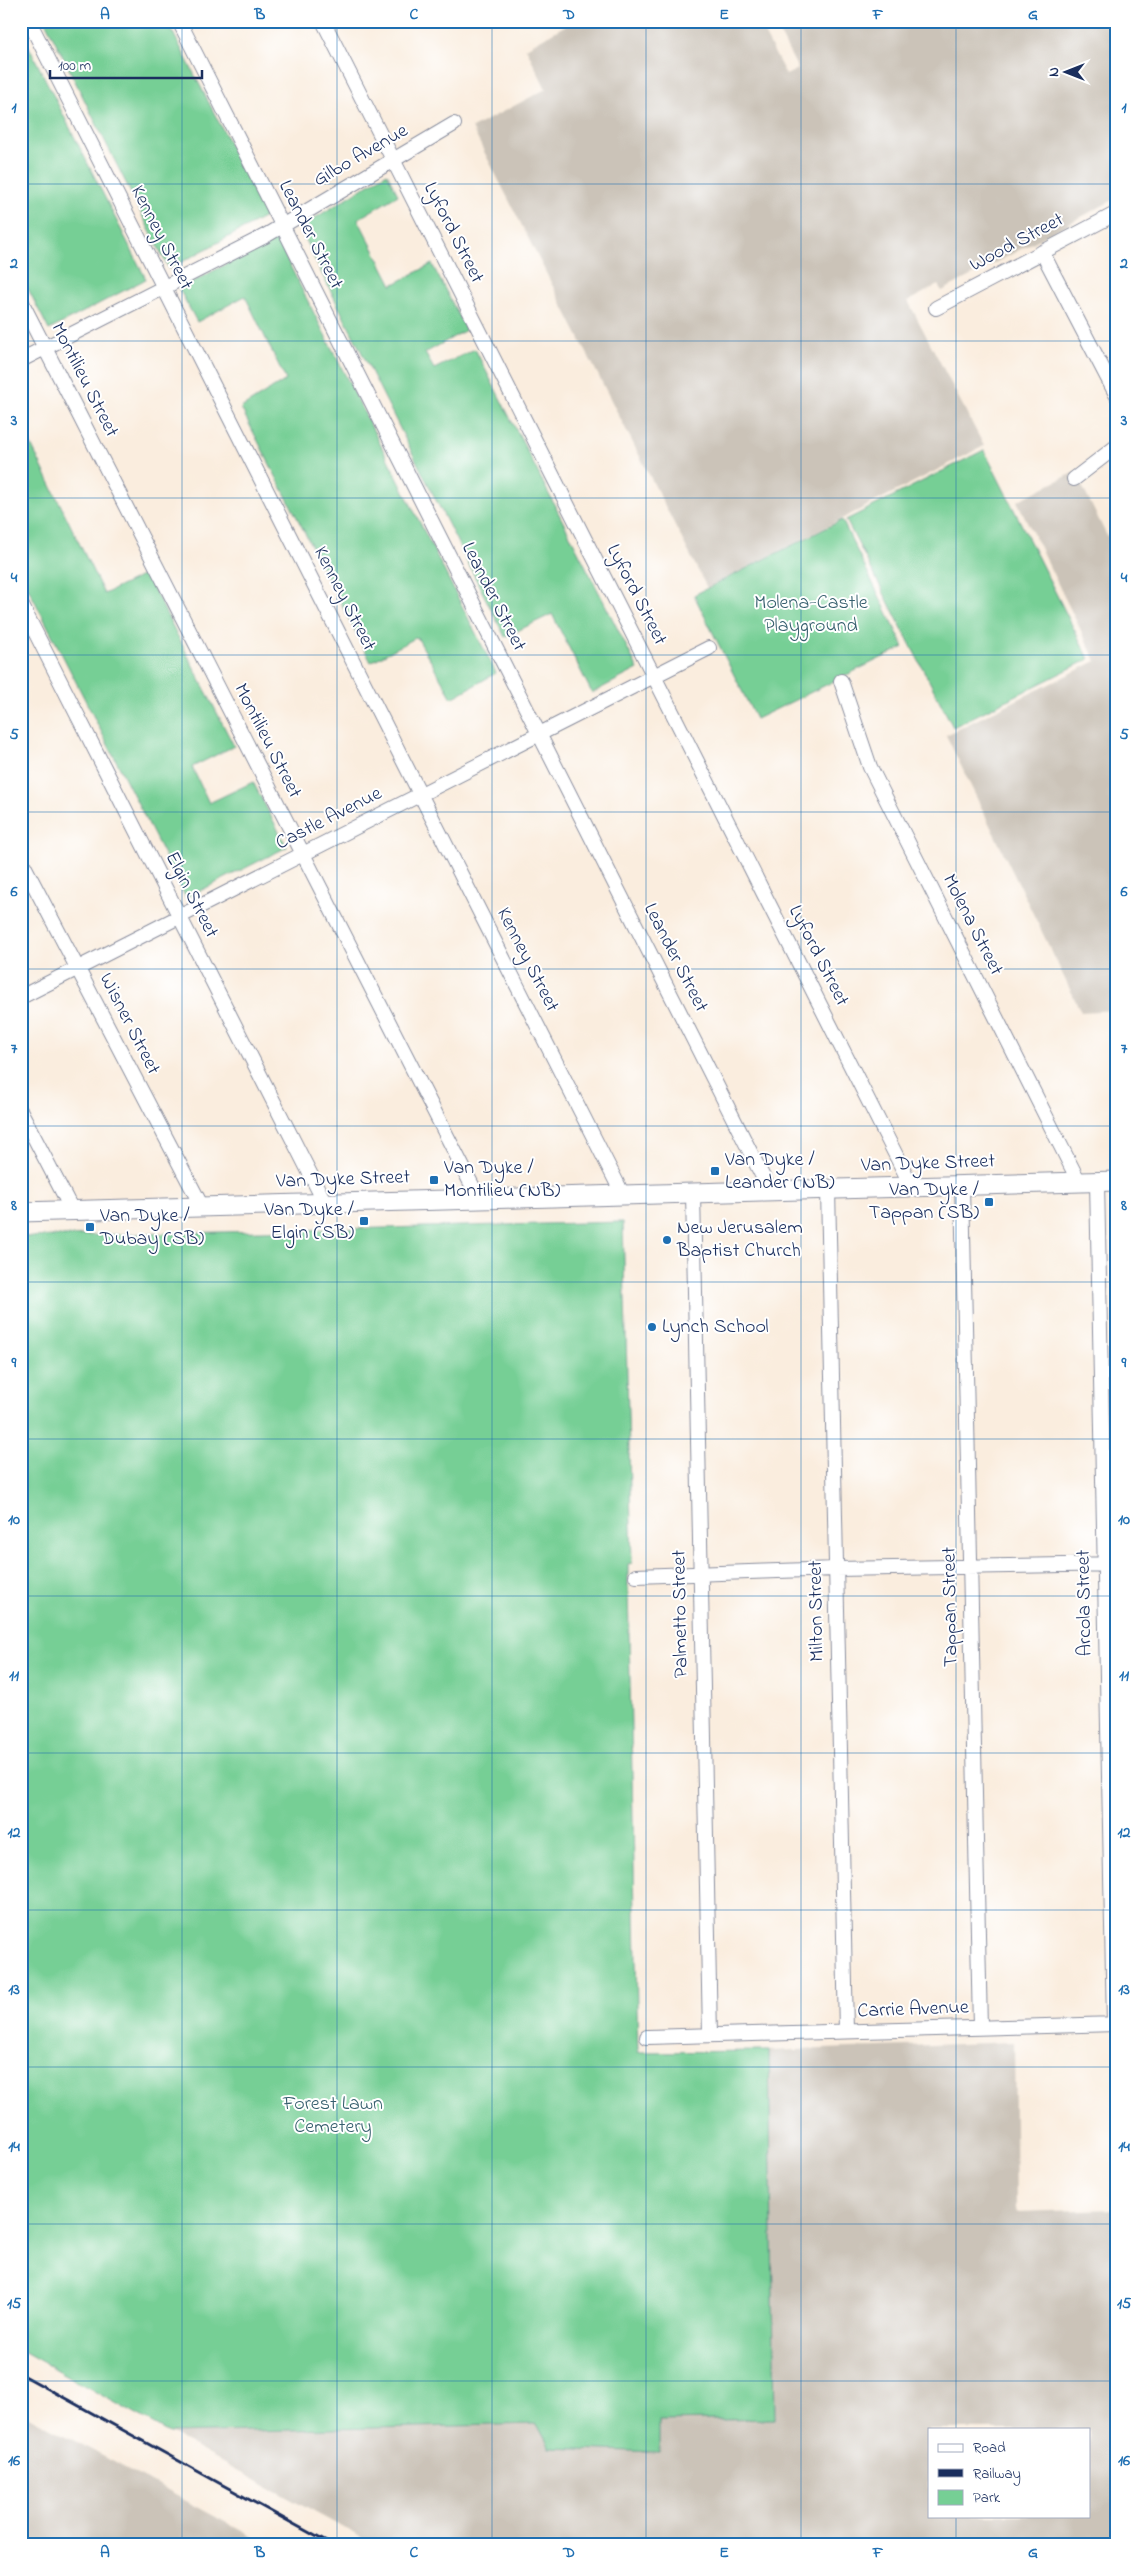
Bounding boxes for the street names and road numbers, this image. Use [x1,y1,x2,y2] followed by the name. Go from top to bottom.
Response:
[308,117,414,195] street label: Gilbo Avenue
[270,175,350,295] street label: Leander Street
[415,177,491,289] street label: Lyford Street
[122,181,200,296] street label: Kenney Street
[965,206,1069,280] street label: Wood Street
[43,318,126,443] street label: Montilieu Street
[453,537,533,657] street label: Leander Street
[598,539,674,651] street label: Lyford Street
[305,542,383,657] street label: Kenney Street
[226,679,309,804] street label: Montilieu Street
[271,780,387,858] street label: Castle Avenue
[156,847,225,944] street label: Elgin Street
[934,869,1010,981] street label: Molena Street
[635,898,715,1018] street label: Leander Street
[780,900,856,1012] street label: Lyford Street
[488,903,566,1018] street label: Kenney Street
[91,968,167,1080] street label: Wisner Street
[860,1147,996,1181] street label: Van Dyke Street
[275,1163,411,1197] street label: Van Dyke Street
[935,1546,967,1667] street label: Tappan Street
[665,1549,697,1678] street label: Palmetto Street
[1070,1549,1100,1657] street label: Arcola Street
[802,1560,832,1662] street label: Milton Street
[857,1994,969,2026] street label: Carrie Avenue

